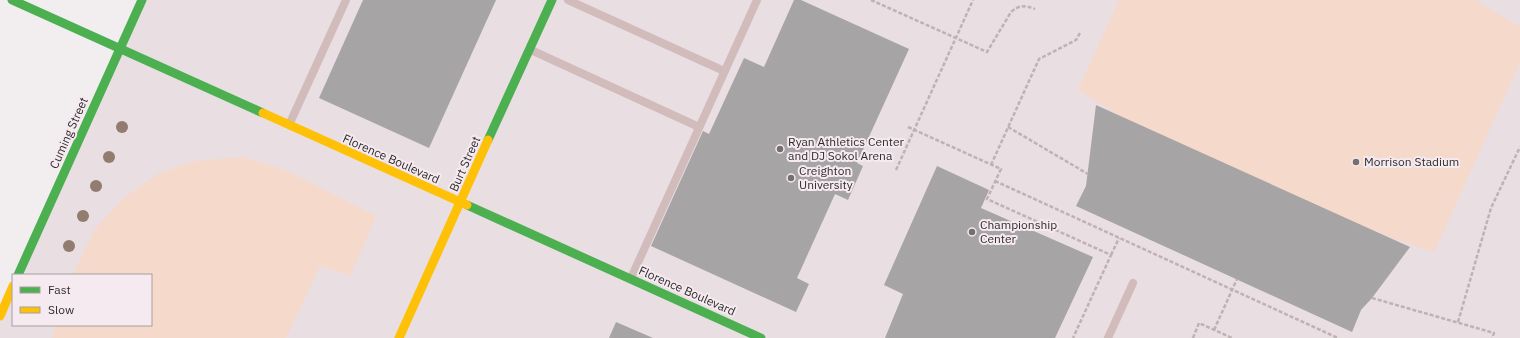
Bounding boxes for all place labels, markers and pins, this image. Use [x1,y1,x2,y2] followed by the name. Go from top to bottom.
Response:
[788,134,905,163] place label: Ryan Athletics Center and DJ Sokol Arena
[775,144,785,154] marker: Ryan Athletics Center and DJ Sokol Arena
[1364,154,1459,169] place label: Morrison Stadium
[1351,157,1361,167] marker: Morrison Stadium
[799,163,853,192] place label: Creighton University
[786,173,796,183] marker: Creighton University
[980,217,1057,246] place label: Championship Center
[967,227,977,237] marker: Championship Center

